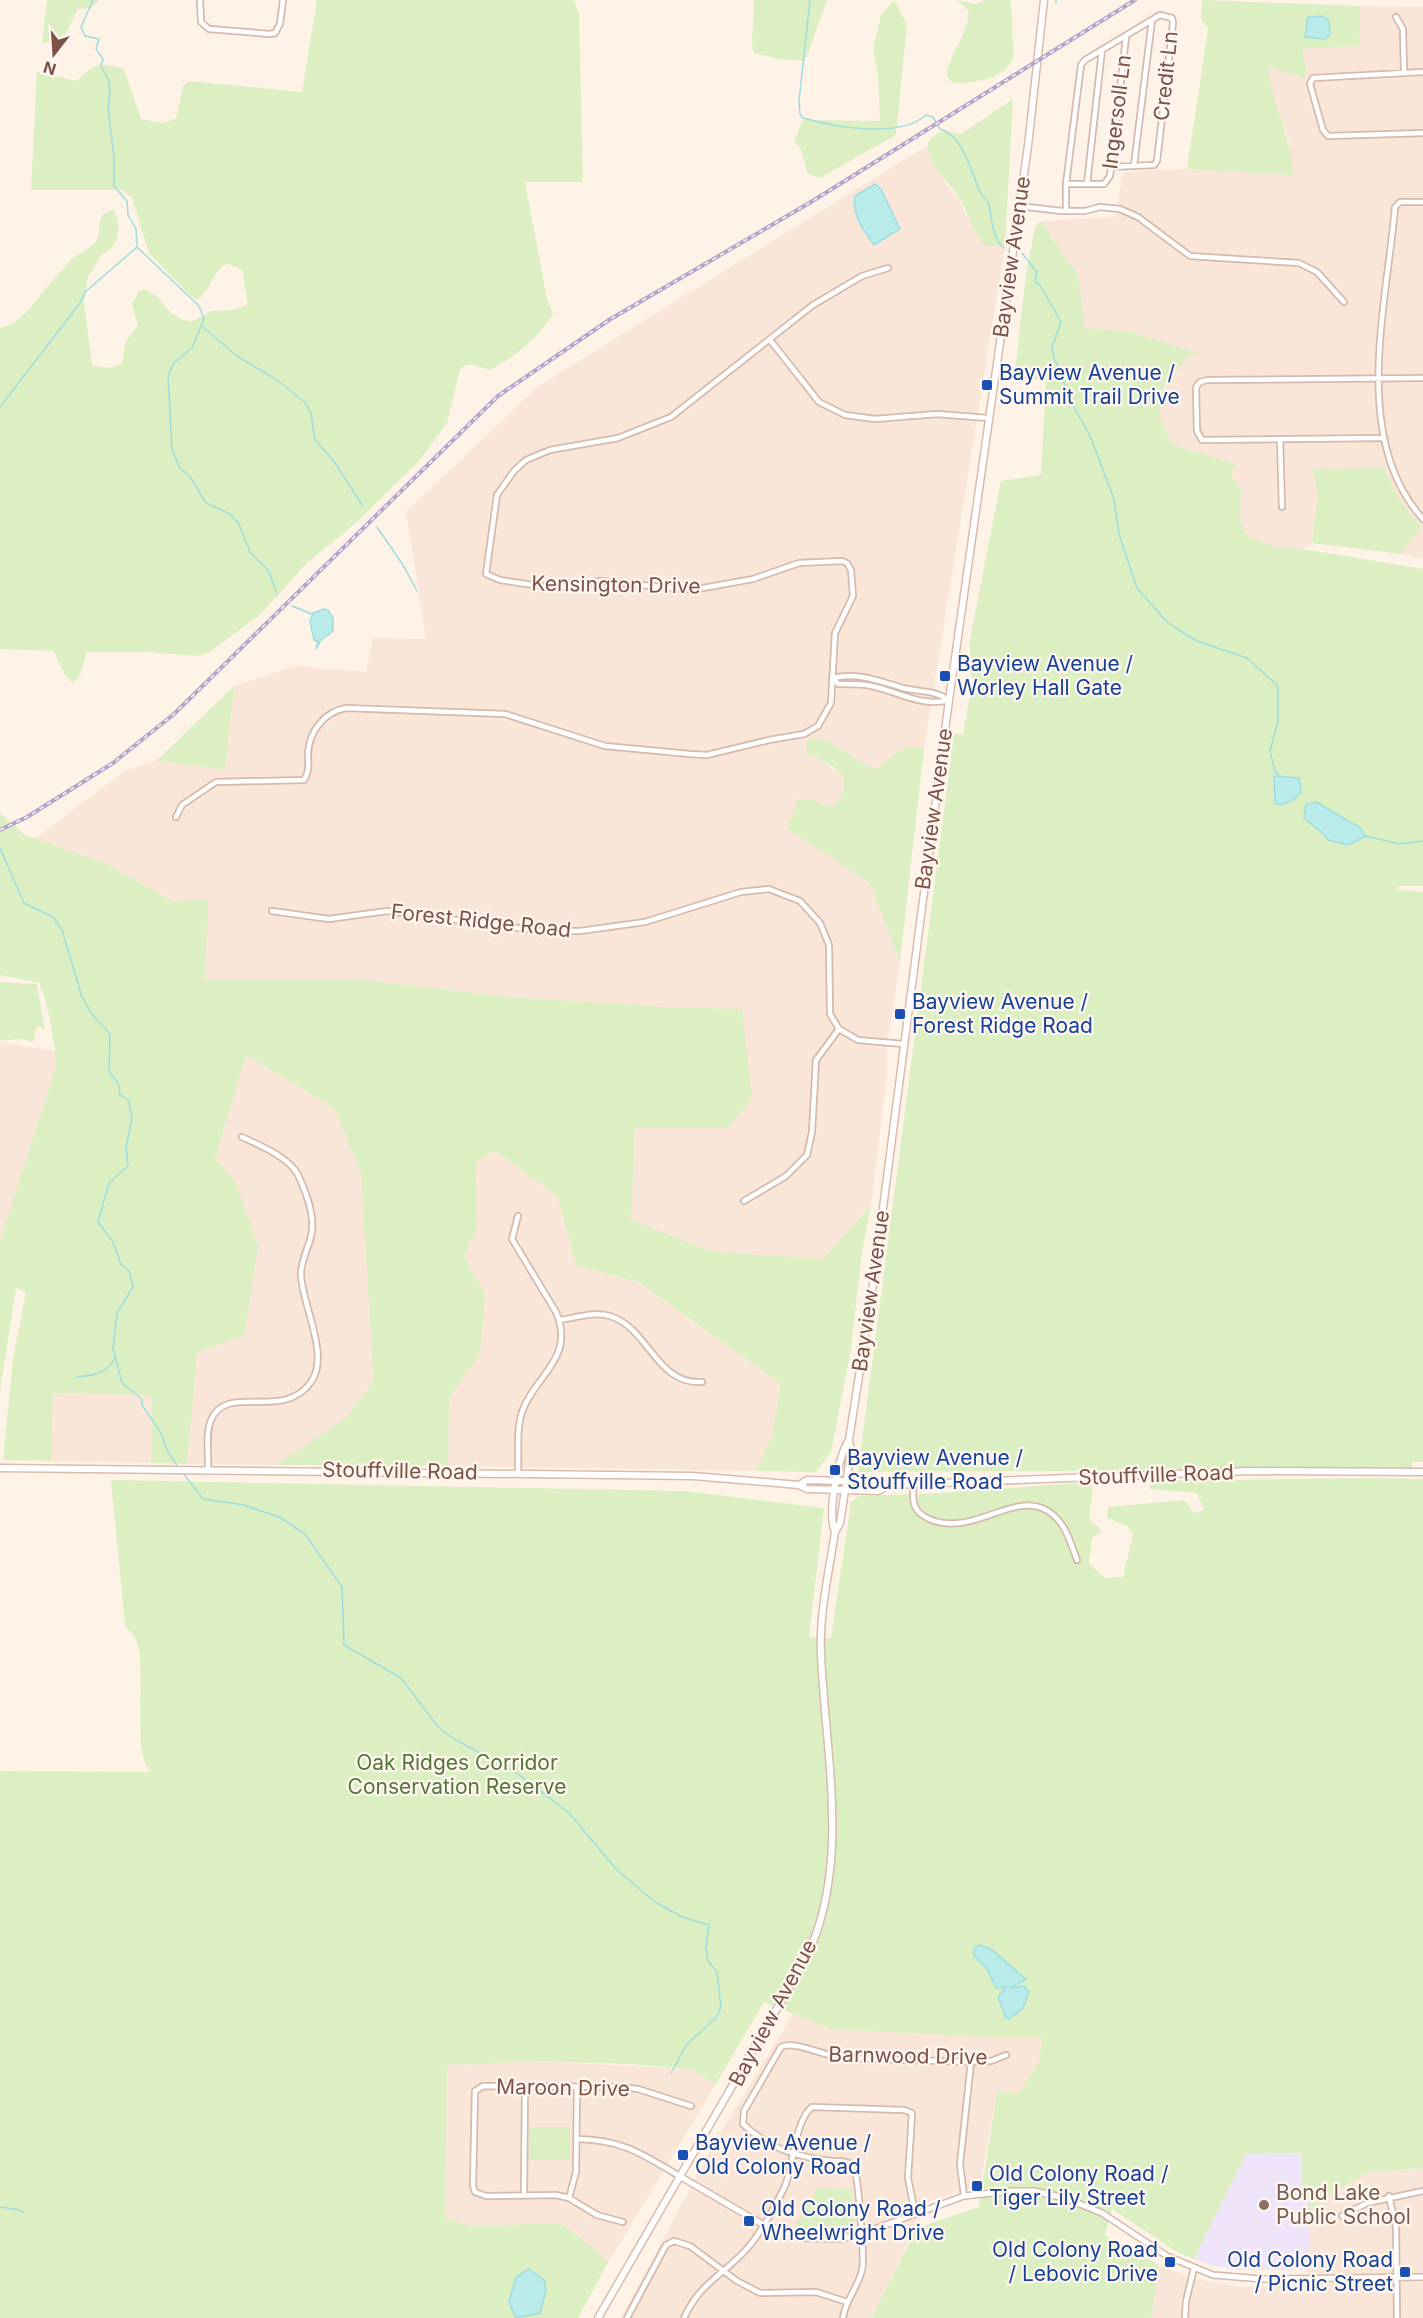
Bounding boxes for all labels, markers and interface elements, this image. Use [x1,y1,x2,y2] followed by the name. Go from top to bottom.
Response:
[24,24,84,84] north arrow
[1148,30,1183,122] street label: Credit Ln
[1097,53,1136,171] street label: Ingersoll Ln
[41,57,58,80] text: N
[988,175,1035,339] street label: Bayview Avenue
[999,360,1180,409] place label: Bayview Avenue / Summit Trail Drive
[980,378,994,392] marker: Bayview Avenue / Summit Trail Drive
[531,571,701,598] street label: Kensington Drive
[957,651,1134,700] place label: Bayview Avenue / Worley Hall Gate
[938,669,952,683] marker: Bayview Avenue / Worley Hall Gate
[910,727,957,891] street label: Bayview Avenue
[390,899,572,942] street label: Forest Ridge Road
[912,989,1093,1038] place label: Bayview Avenue / Forest Ridge Road
[893,1007,907,1021] marker: Bayview Avenue / Forest Ridge Road
[847,1209,894,1373] street label: Bayview Avenue
[847,1445,1024,1494] place label: Bayview Avenue / Stouffville Road
[322,1457,478,1484] street label: Stouffville Road
[1078,1459,1234,1490] street label: Stouffville Road
[828,1463,842,1477] marker: Bayview Avenue / Stouffville Road
[348,1750,566,1799] park label: Oak Ridges Corridor Conservation Reserve
[723,1935,822,2090] street label: Bayview Avenue
[828,2042,988,2069] street label: Barnwood Drive
[496,2074,630,2101] street label: Maroon Drive
[695,2130,872,2179] place label: Bayview Avenue / Old Colony Road
[676,2148,690,2162] marker: Bayview Avenue / Old Colony Road
[989,2161,1169,2210] place label: Old Colony Road / Tiger Lily Street
[970,2179,984,2193] marker: Old Colony Road / Tiger Lily Street
[1276,2180,1411,2229] place label: Bond Lake Public School
[761,2196,944,2245] place label: Old Colony Road / Wheelwright Drive
[1257,2198,1271,2212] marker: Bond Lake Public School
[742,2214,756,2228] marker: Old Colony Road / Wheelwright Drive
[992,2237,1158,2286] place label: Old Colony Road / Lebovic Drive
[1227,2247,1393,2296] place label: Old Colony Road / Picnic Street
[1163,2255,1177,2269] marker: Old Colony Road / Lebovic Drive
[1398,2265,1412,2279] marker: Old Colony Road / Picnic Street

